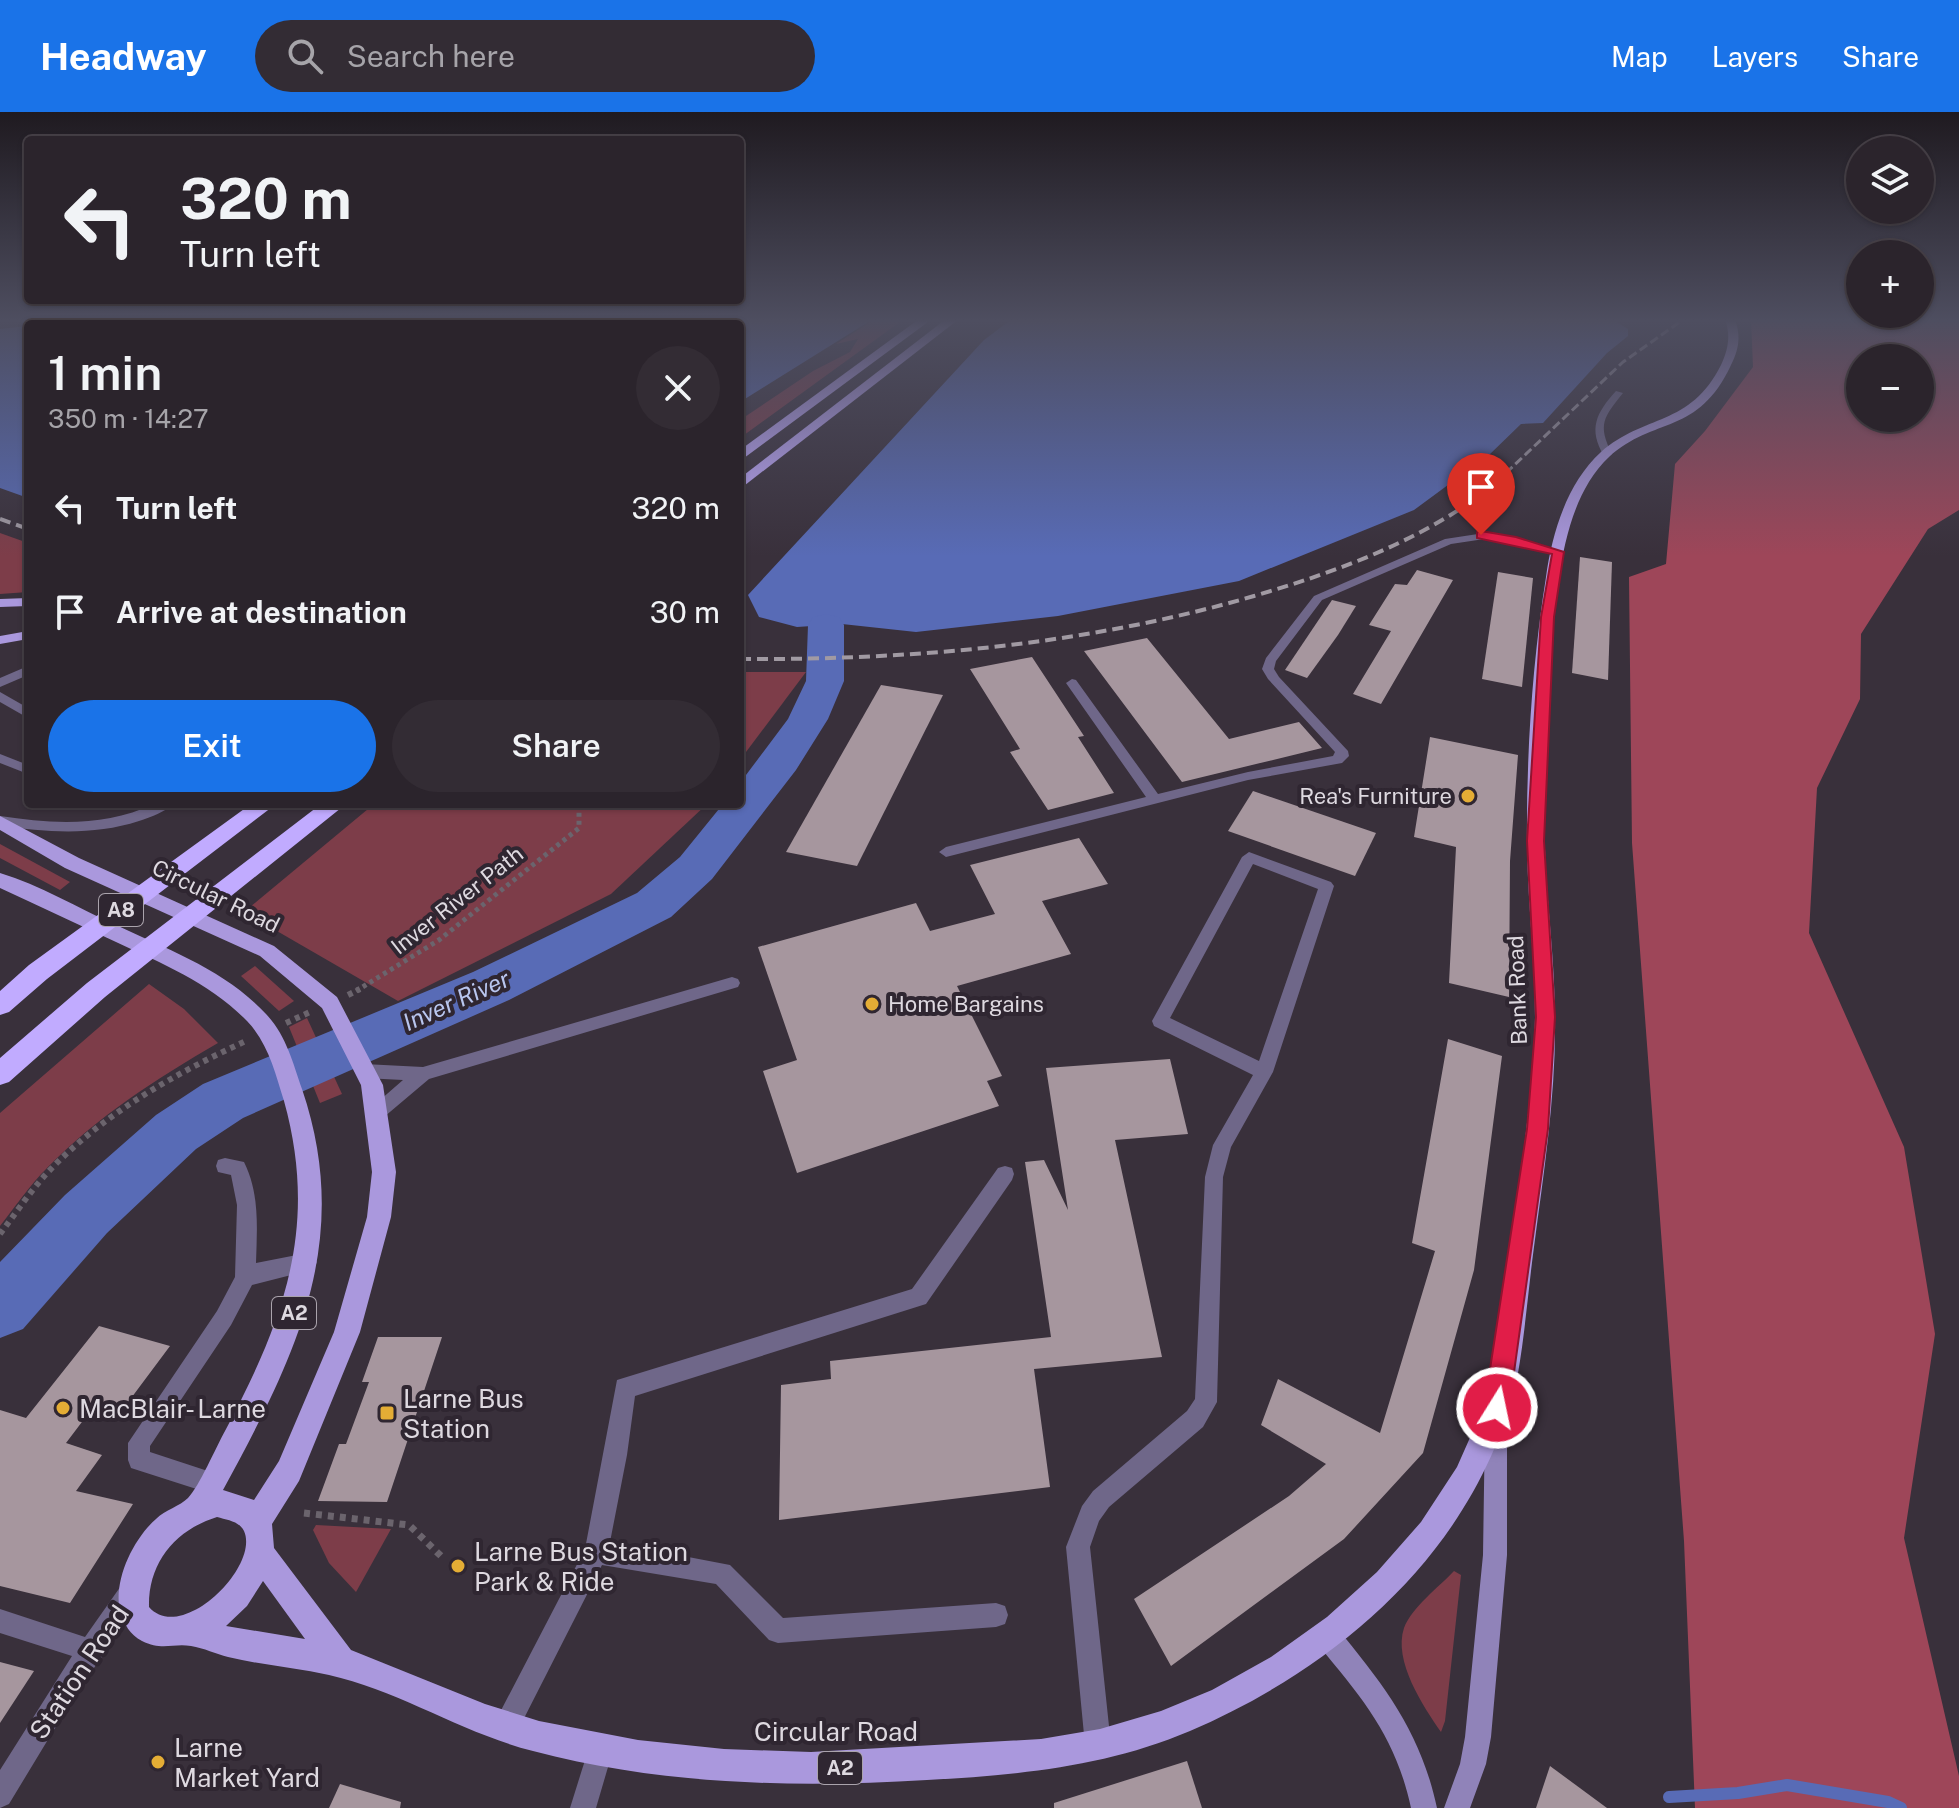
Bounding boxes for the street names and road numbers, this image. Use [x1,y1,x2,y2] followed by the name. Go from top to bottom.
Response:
[386,840,528,960] street label: Inver River Path
[148,854,284,938] street label: Circular Road
[99,894,143,926] road number: A8
[1502,935,1532,1045] street label: Bank Road
[272,1297,316,1329] road number: A2
[23,1599,135,1745] street label: Station Road
[754,1716,918,1747] street label: Circular Road
[818,1752,862,1784] road number: A2

